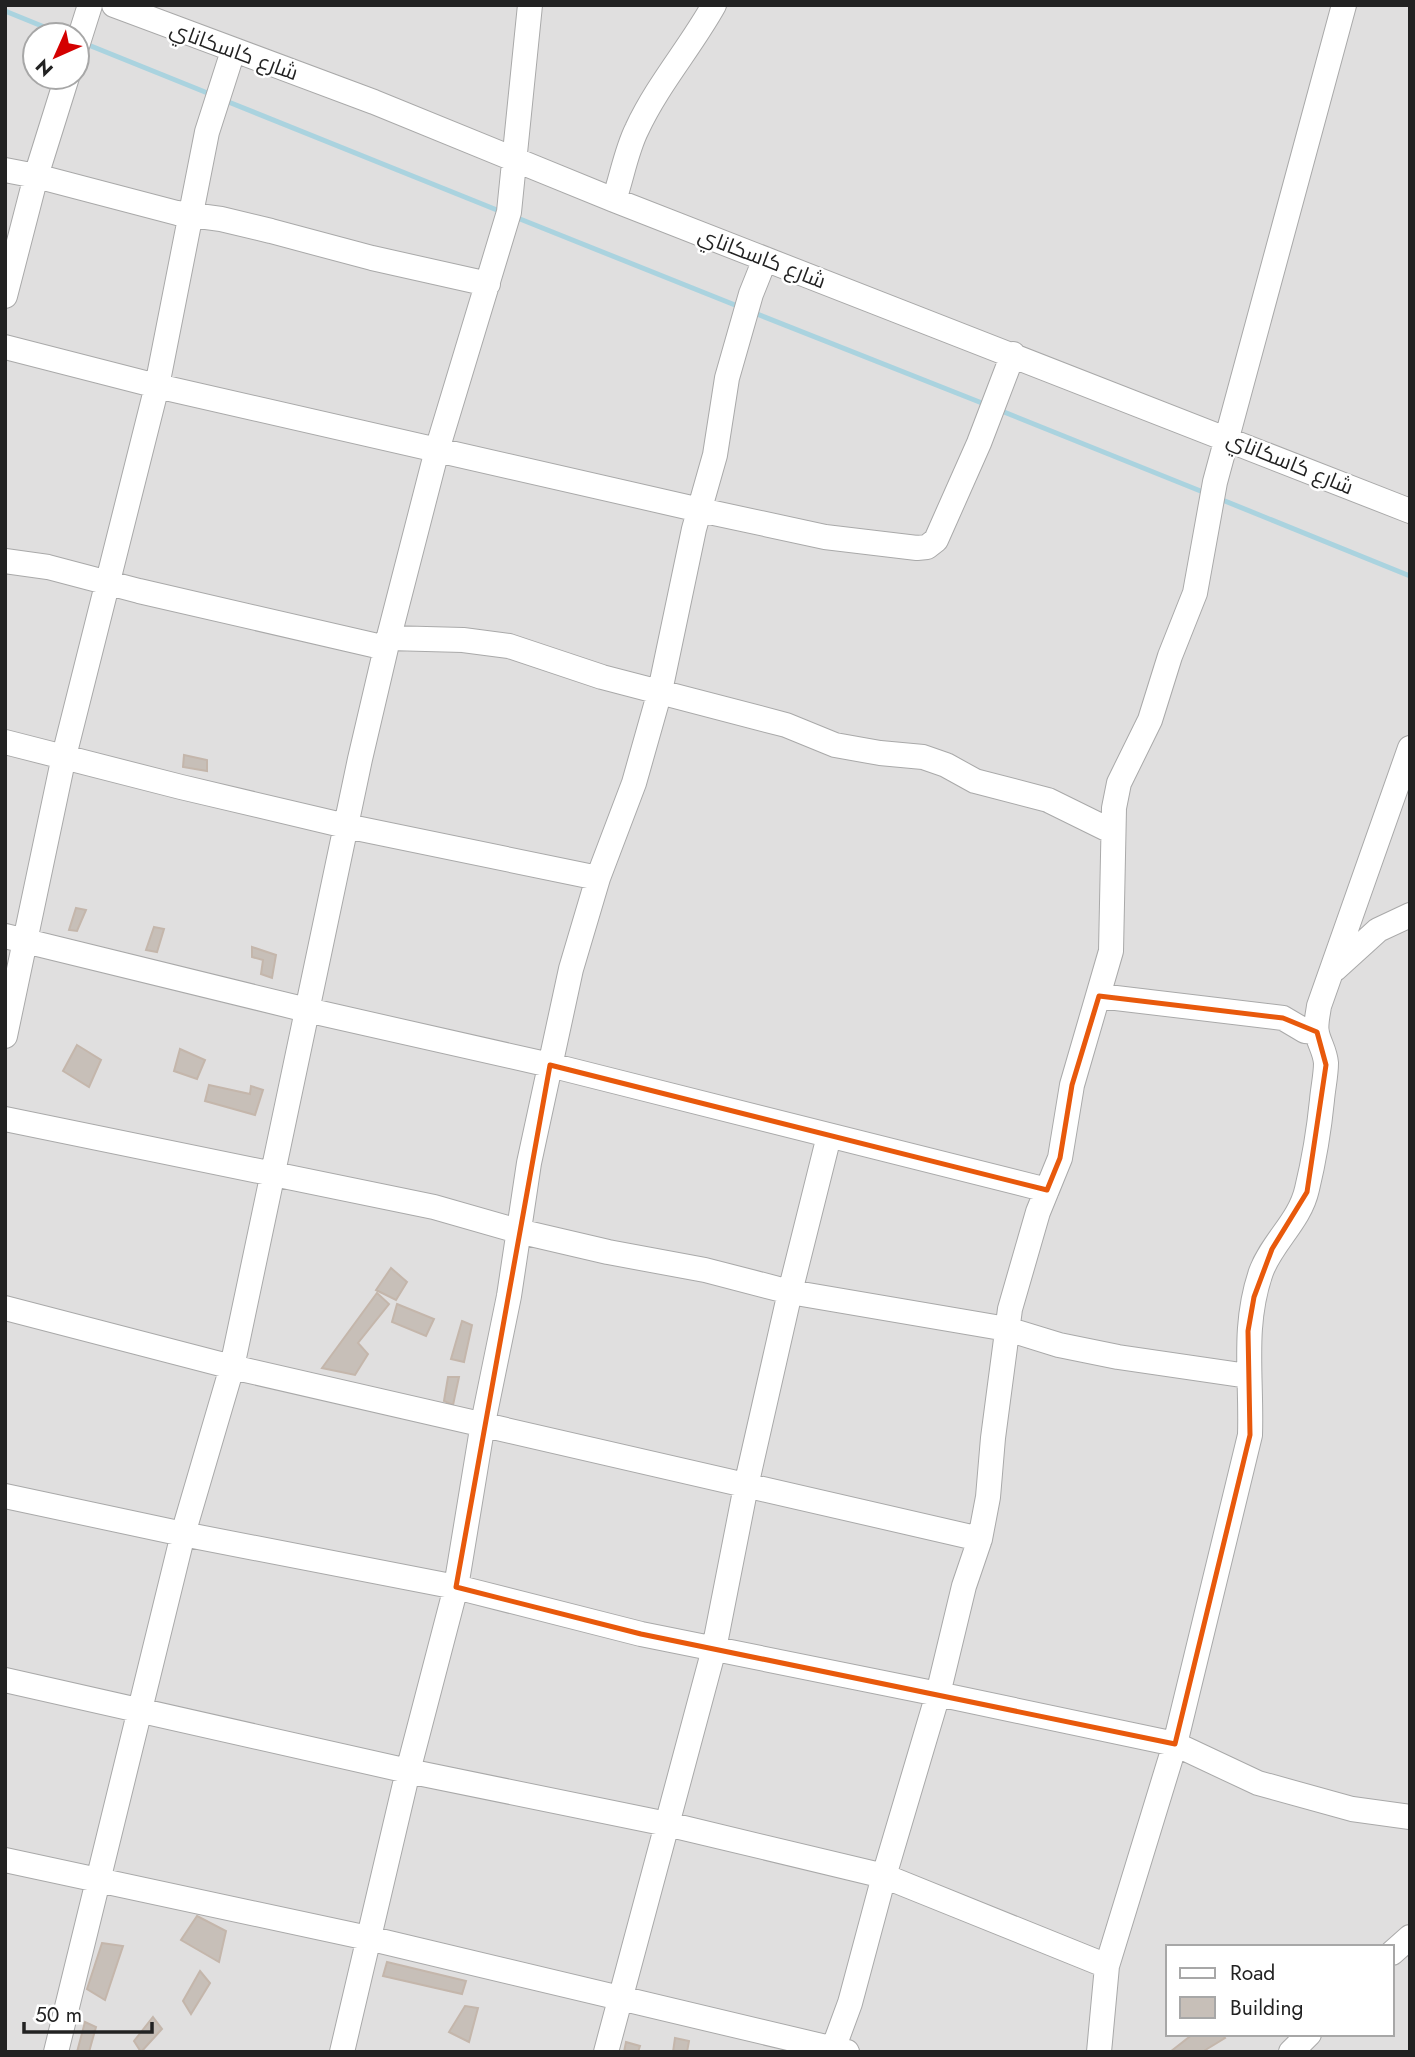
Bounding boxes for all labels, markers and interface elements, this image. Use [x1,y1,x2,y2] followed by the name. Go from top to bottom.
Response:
[165,14,302,89] street label: شارع كاسكاناي
[21,21,91,91] north arrow
[29,53,59,83] text: N
[694,220,830,297] street label: شارع كاسكاناي
[1222,424,1358,503] street label: شارع كاسكاناي
[1166,1945,1394,2036] legend
[1230,1958,1275,1988] text: Road
[24,1990,152,2034] scale bar
[1230,1993,1303,2023] text: Building
[35,2000,82,2030] text: 50 m

